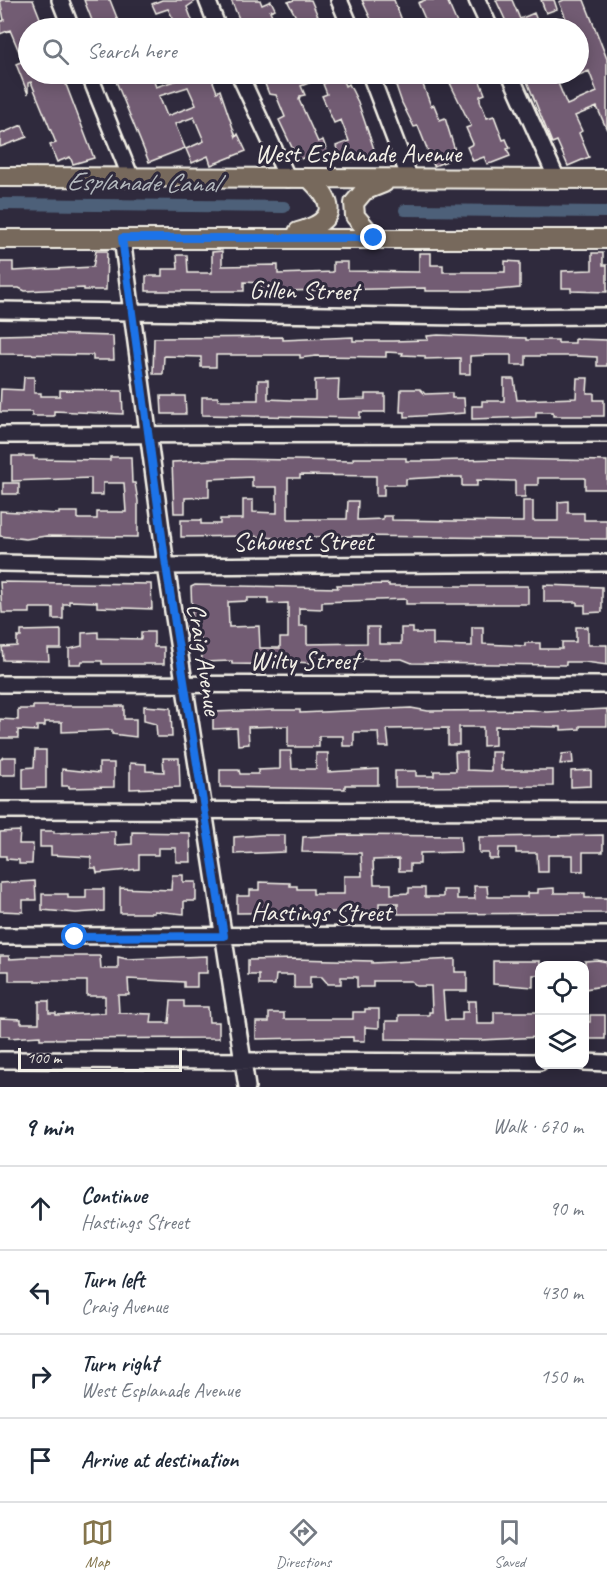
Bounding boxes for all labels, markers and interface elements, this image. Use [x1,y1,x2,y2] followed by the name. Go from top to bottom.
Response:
[18,18,589,84] search box
[39,35,72,68] icon: search
[87,37,177,65] text: Search here
[255,137,463,170] street label: West Esplanade Avenue
[66,164,227,200] water label: Esplanade Canal
[360,224,386,250] route end
[249,273,362,308] street label: Gillen Street
[233,525,376,558] street label: Schouest Street
[179,601,230,719] street label: Craig Avenue
[250,644,362,677] street label: Wilty Street
[251,896,394,929] street label: Hastings Street
[61,923,87,949] route start
[535,961,589,1069] map controls
[535,961,589,1015] button: locate
[535,1015,589,1069] button: layers
[18,1045,182,1072] scale bar
[27,1048,61,1068] text: 100 m
[24,1110,74,1143] text: 9 min
[493,1114,583,1139] text: Walk · 670 m
[81,1182,147,1210] text: Continue
[24,1192,57,1225] icon: ahead
[549,1196,583,1221] text: 90 m
[81,1210,189,1235] text: Hastings Street
[81,1266,145,1294] text: Turn left
[24,1276,57,1309] icon: left
[540,1280,583,1305] text: 430 m
[81,1294,168,1319] text: Craig Avenue
[81,1350,158,1378] text: Turn right
[24,1360,57,1393] icon: right
[540,1364,583,1389] text: 150 m
[81,1378,240,1403] text: West Esplanade Avenue
[24,1444,57,1477] icon: arrive
[81,1446,238,1474] text: Arrive at destination
[81,1516,114,1572] tab: Map
[276,1516,331,1572] tab: Directions
[493,1516,526,1572] tab: Saved

